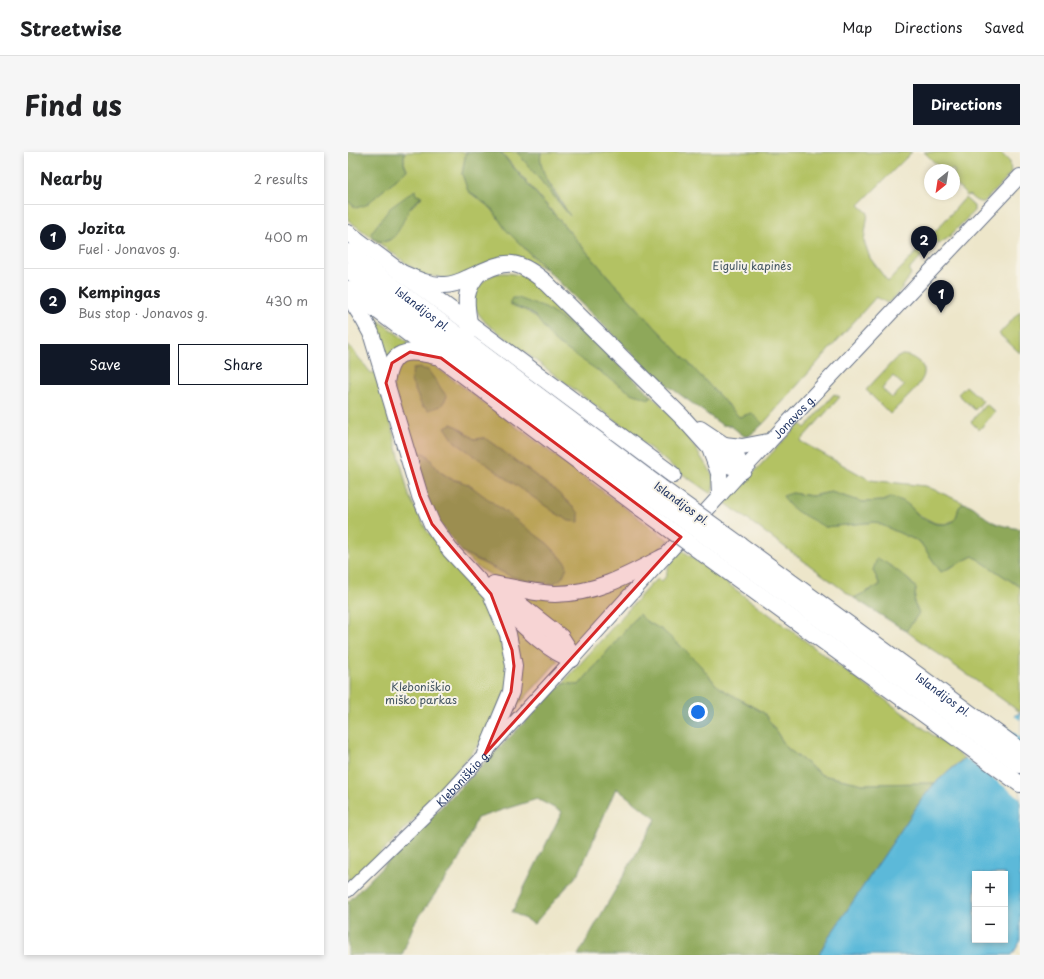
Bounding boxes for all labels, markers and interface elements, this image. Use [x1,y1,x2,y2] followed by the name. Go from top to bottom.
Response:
[20,14,122,42] text: Streetwise
[842,17,872,38] text: Map
[894,17,962,38] text: Directions
[984,17,1024,38] text: Saved
[24,83,122,126] text: Find us
[913,84,1020,125] button: Directions
[924,164,960,200] north arrow
[40,165,102,191] text: Nearby
[254,169,308,188] text: 2 results
[78,216,125,239] text: Jozita
[911,226,937,259] pin: 2
[50,227,56,246] text: 1
[265,227,308,246] text: 400 m
[78,239,180,258] text: Fuel · Jonavos g.
[713,257,791,274] park label: Eigulių kapinės
[78,280,160,303] text: Kempingas
[928,280,954,313] pin: 1
[392,282,454,335] street label: Islandijos pl.
[48,291,58,310] text: 2
[266,291,308,310] text: 430 m
[78,303,208,322] text: Bus stop · Jonavos g.
[40,344,170,385] button: Save
[178,344,308,385] button: Share
[769,390,819,442] street label: Jonavos g.
[651,477,713,529] street label: Islandijos pl.
[913,668,975,720] street label: Islandijos pl.
[385,678,457,708] park label: Kleboniškio miško parkas
[688,702,708,722] your location
[432,745,493,810] street label: Kleboniškio g.
[972,871,1008,943] map controls
[972,871,1008,907] button: +
[972,907,1008,943] button: −

